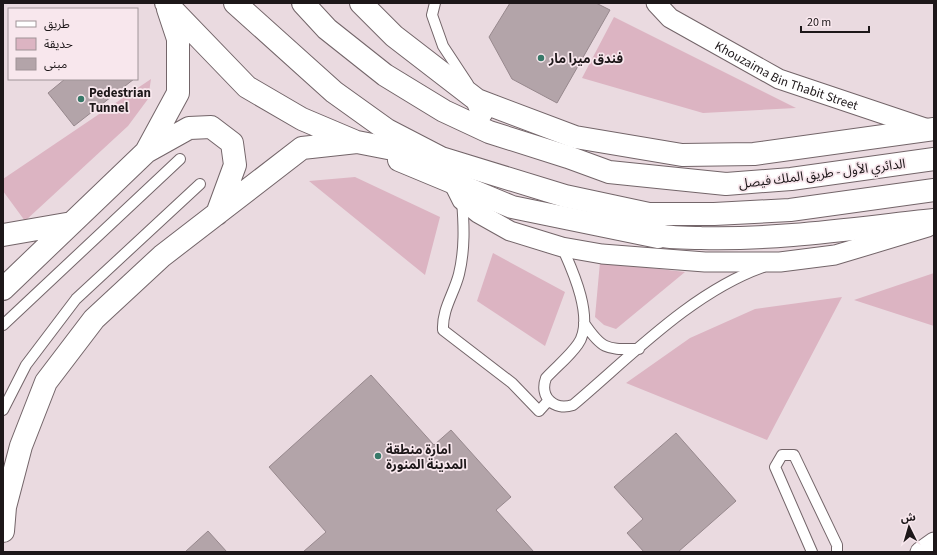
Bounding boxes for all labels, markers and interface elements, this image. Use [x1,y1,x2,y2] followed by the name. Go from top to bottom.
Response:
[8,8,138,80] legend
[801,8,869,34] scale bar
[807,14,831,31] text: 20 m
[44,16,70,33] text: طريق
[44,36,73,53] text: حديقة
[711,37,861,115] street label: Khouzaima Bin Thabit Street
[548,50,623,68] place label: فندق ميرا مار
[536,53,546,63] marker: فندق ميرا مار
[44,56,67,73] text: مبنى
[89,84,151,117] place label: Pedestrian Tunnel
[76,94,86,104] marker: Pedestrian Tunnel
[738,155,907,194] street label: الدائري الأول - طريق الملك فيصل
[386,441,467,474] place label: امارة منطقة المدينة المنورة
[373,451,383,461] marker: امارة منطقة المدينة المنورة
[889,507,929,547] north arrow
[900,509,916,526] text: ش

